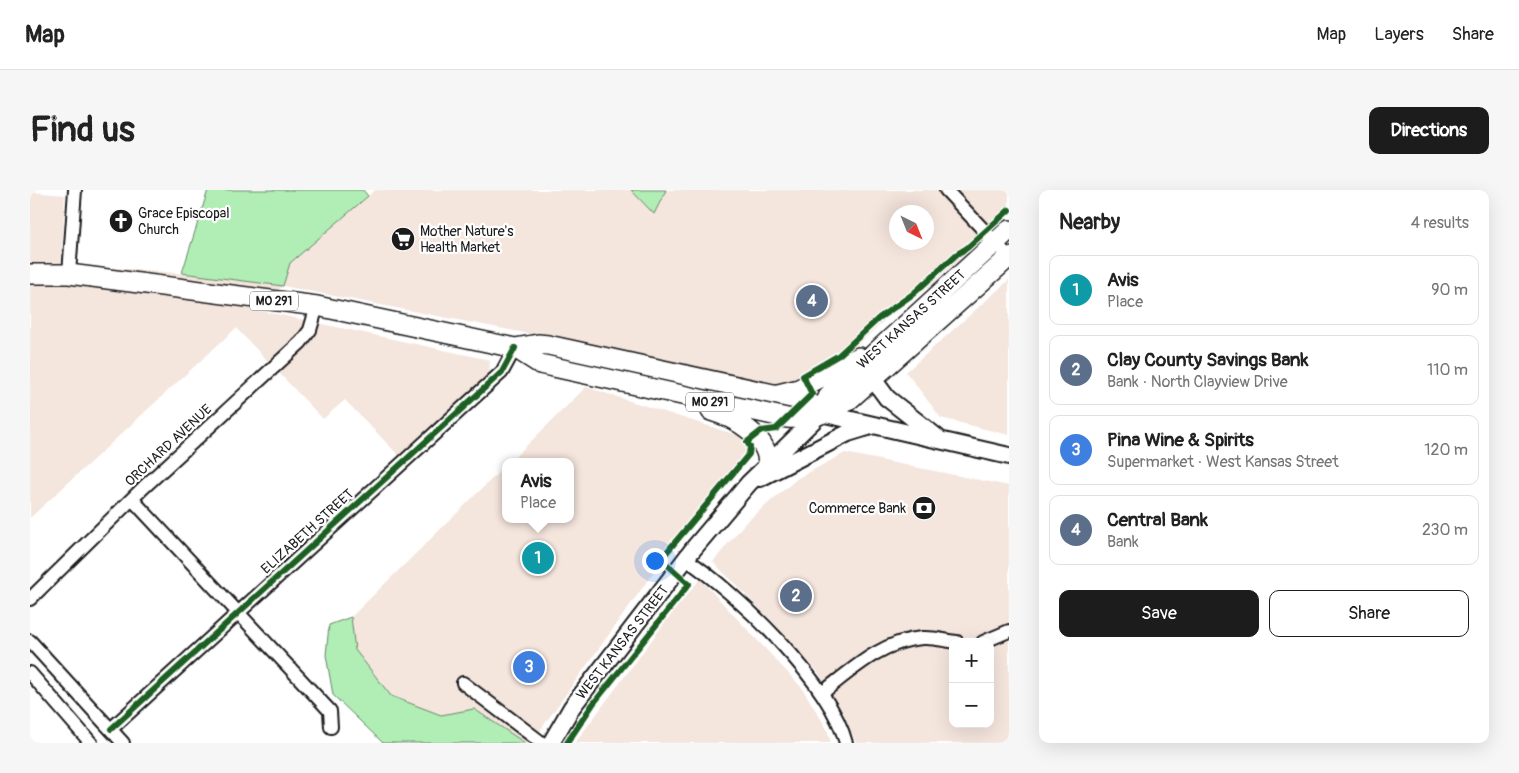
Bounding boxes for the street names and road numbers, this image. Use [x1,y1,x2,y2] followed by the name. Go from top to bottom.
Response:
[854,266,969,373] street label: WEST KANSAS STREET
[250,292,298,310] road number: MO 291
[686,392,734,412] road number: MO 291
[121,401,215,490] street label: ORCHARD AVENUE
[258,485,357,577] street label: ELIZABETH STREET
[573,582,672,703] street label: WEST KANSAS STREET

